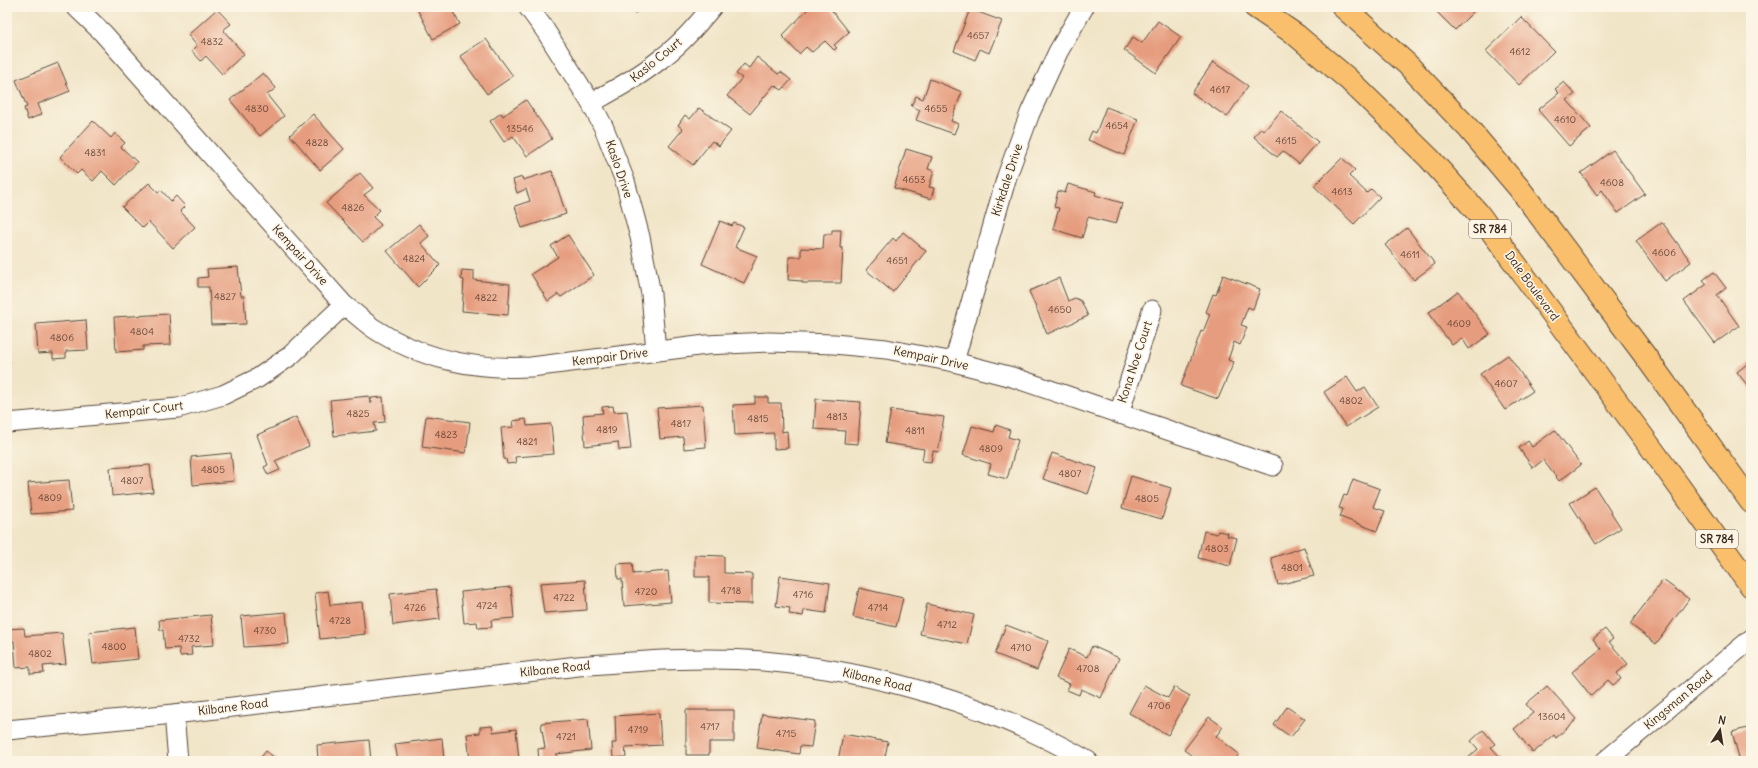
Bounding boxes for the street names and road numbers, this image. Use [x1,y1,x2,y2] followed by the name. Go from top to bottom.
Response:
[627,34,685,85] street label: Kaslo Court
[603,138,636,200] street label: Kaslo Drive
[988,142,1025,218] street label: Kirkdale Drive
[1469,220,1511,238] road number: SR 784
[269,221,332,288] street label: Kempair Drive
[1502,248,1563,324] street label: Dale Boulevard
[1114,319,1155,405] street label: Kona Noe Court
[892,342,970,373] street label: Kempair Drive
[571,344,649,369] street label: Kempair Drive
[104,397,184,422] street label: Kempair Court
[1696,530,1738,548] road number: SR 784
[519,657,591,680] street label: Kilbane Road
[841,664,913,695] street label: Kilbane Road
[1640,667,1715,733] street label: Kingsman Road
[197,695,269,718] street label: Kilbane Road

